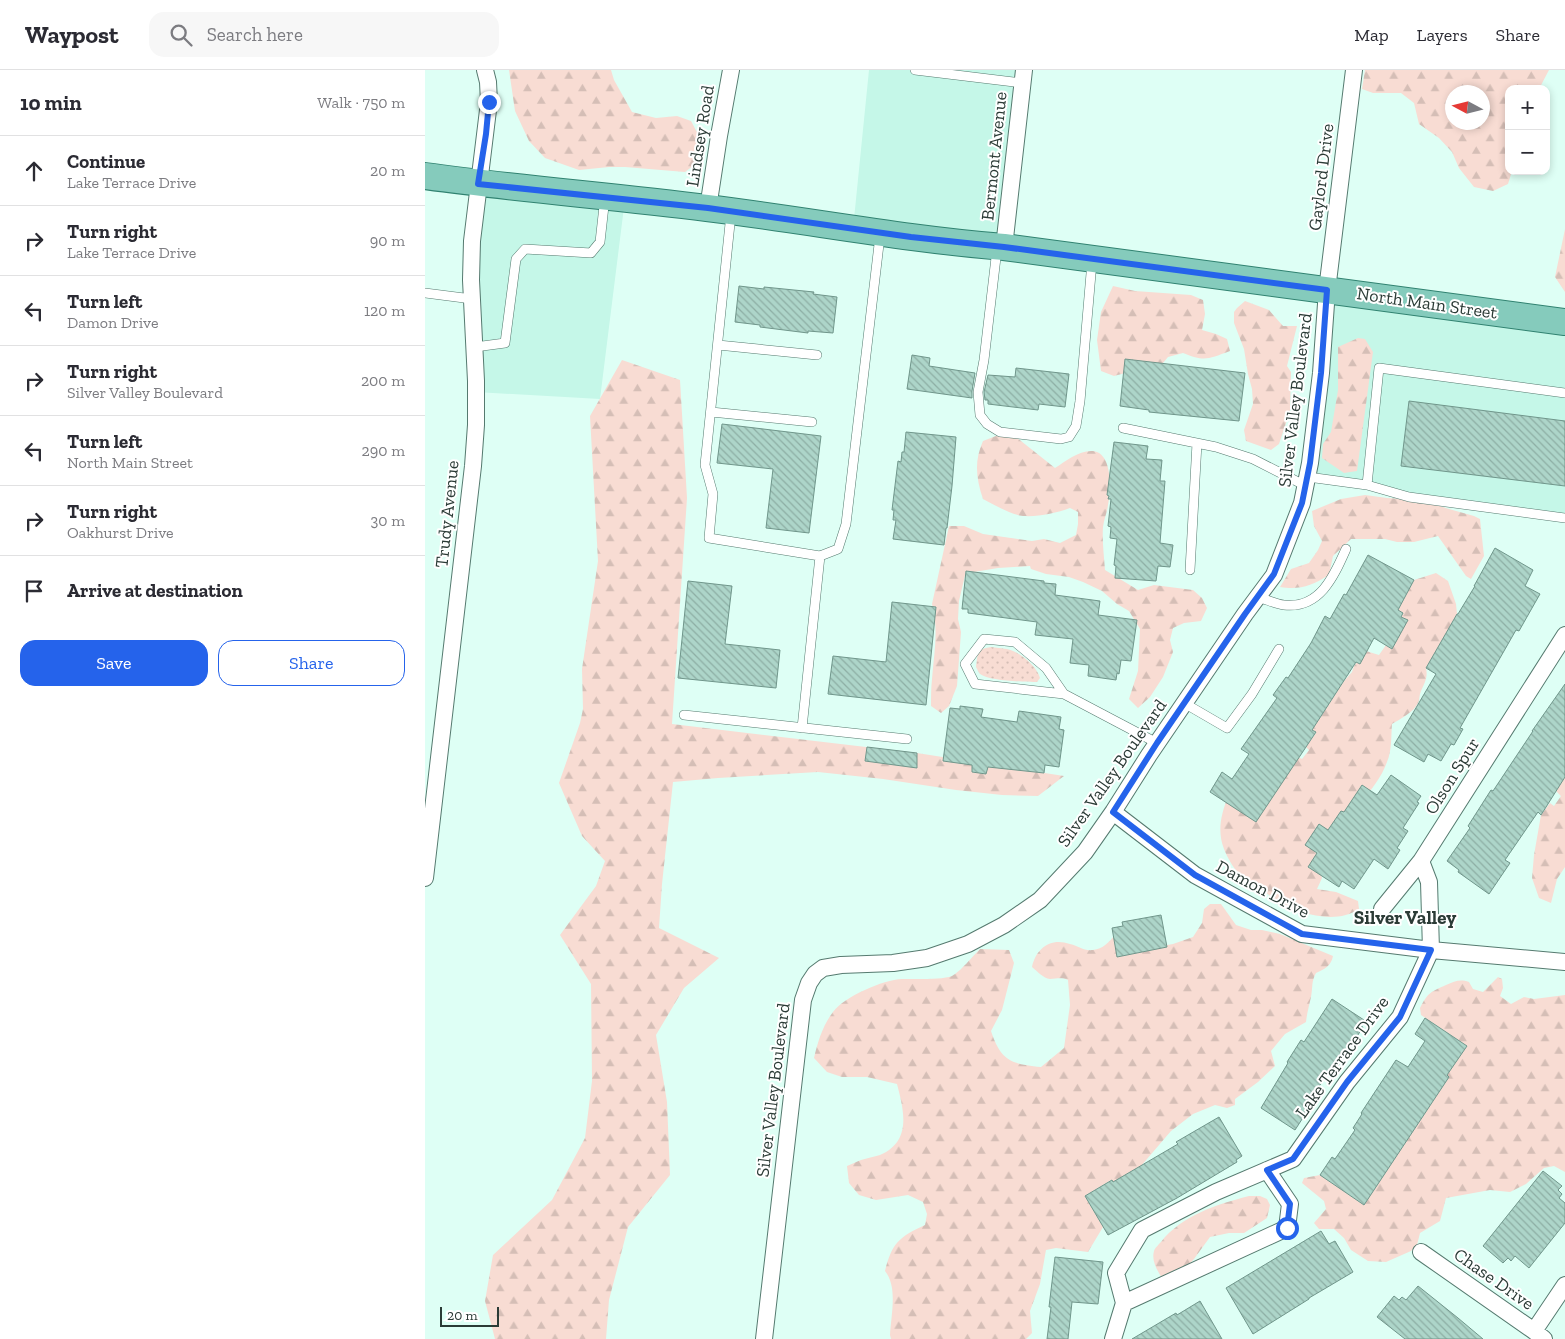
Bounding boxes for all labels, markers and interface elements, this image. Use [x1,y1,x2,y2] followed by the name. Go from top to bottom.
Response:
[149,12,499,57] search box
[25,20,119,49] text: Waypost
[167,21,195,49] icon: search
[207,23,303,46] text: Search here
[1354,24,1389,46] text: Map
[1417,24,1468,46] text: Layers
[1496,24,1540,46] text: Share
[681,83,719,188] street label: Lindsey Road
[1445,85,1490,130] north arrow
[1505,85,1550,175] map controls
[1505,85,1550,130] button: +
[20,90,82,115] text: 10 min
[478,91,501,114] route end
[976,91,1012,221] street label: Bermont Avenue
[317,93,405,112] text: Walk · 750 m
[1304,122,1338,232] street label: Gaylord Drive
[1505,130,1550,175] button: −
[67,150,145,173] text: Continue
[20,157,48,185] icon: ahead
[370,161,405,180] text: 20 m
[67,173,196,192] text: Lake Terrace Drive
[67,220,157,243] text: Turn right
[20,227,48,255] icon: right
[370,231,405,250] text: 90 m
[67,243,196,262] text: Lake Terrace Drive
[1355,282,1499,324] street label: North Main Street
[67,290,142,313] text: Turn left
[20,297,48,325] icon: left
[364,301,405,320] text: 120 m
[1273,311,1317,488] street label: Silver Valley Boulevard
[67,313,158,332] text: Damon Drive
[67,360,157,383] text: Turn right
[20,367,48,395] icon: right
[361,371,405,390] text: 200 m
[67,383,223,402] text: Silver Valley Boulevard
[67,430,142,453] text: Turn left
[20,437,48,465] icon: left
[362,441,405,460] text: 290 m
[67,453,193,472] text: North Main Street
[430,459,464,569] street label: Trudy Avenue
[67,500,157,523] text: Turn right
[20,507,48,535] icon: right
[371,511,405,530] text: 30 m
[67,523,174,542] text: Oakhurst Drive
[20,577,48,605] icon: arrive
[67,579,243,602] text: Arrive at destination
[20,640,208,686] button: Save
[218,640,405,686] button: Share
[1053,695,1171,851] street label: Silver Valley Boulevard
[1420,734,1484,818] street label: Olson Spur
[1212,855,1314,923] street label: Damon Drive
[1354,906,1456,929] district label: Silver Valley
[1290,992,1394,1122] street label: Lake Terrace Drive
[751,1001,795,1178] street label: Silver Valley Boulevard
[1276,1217,1299,1240] route start
[1450,1243,1538,1315] street label: Chase Drive
[440,1304,499,1327] scale bar
[447,1307,478,1324] text: 20 m

